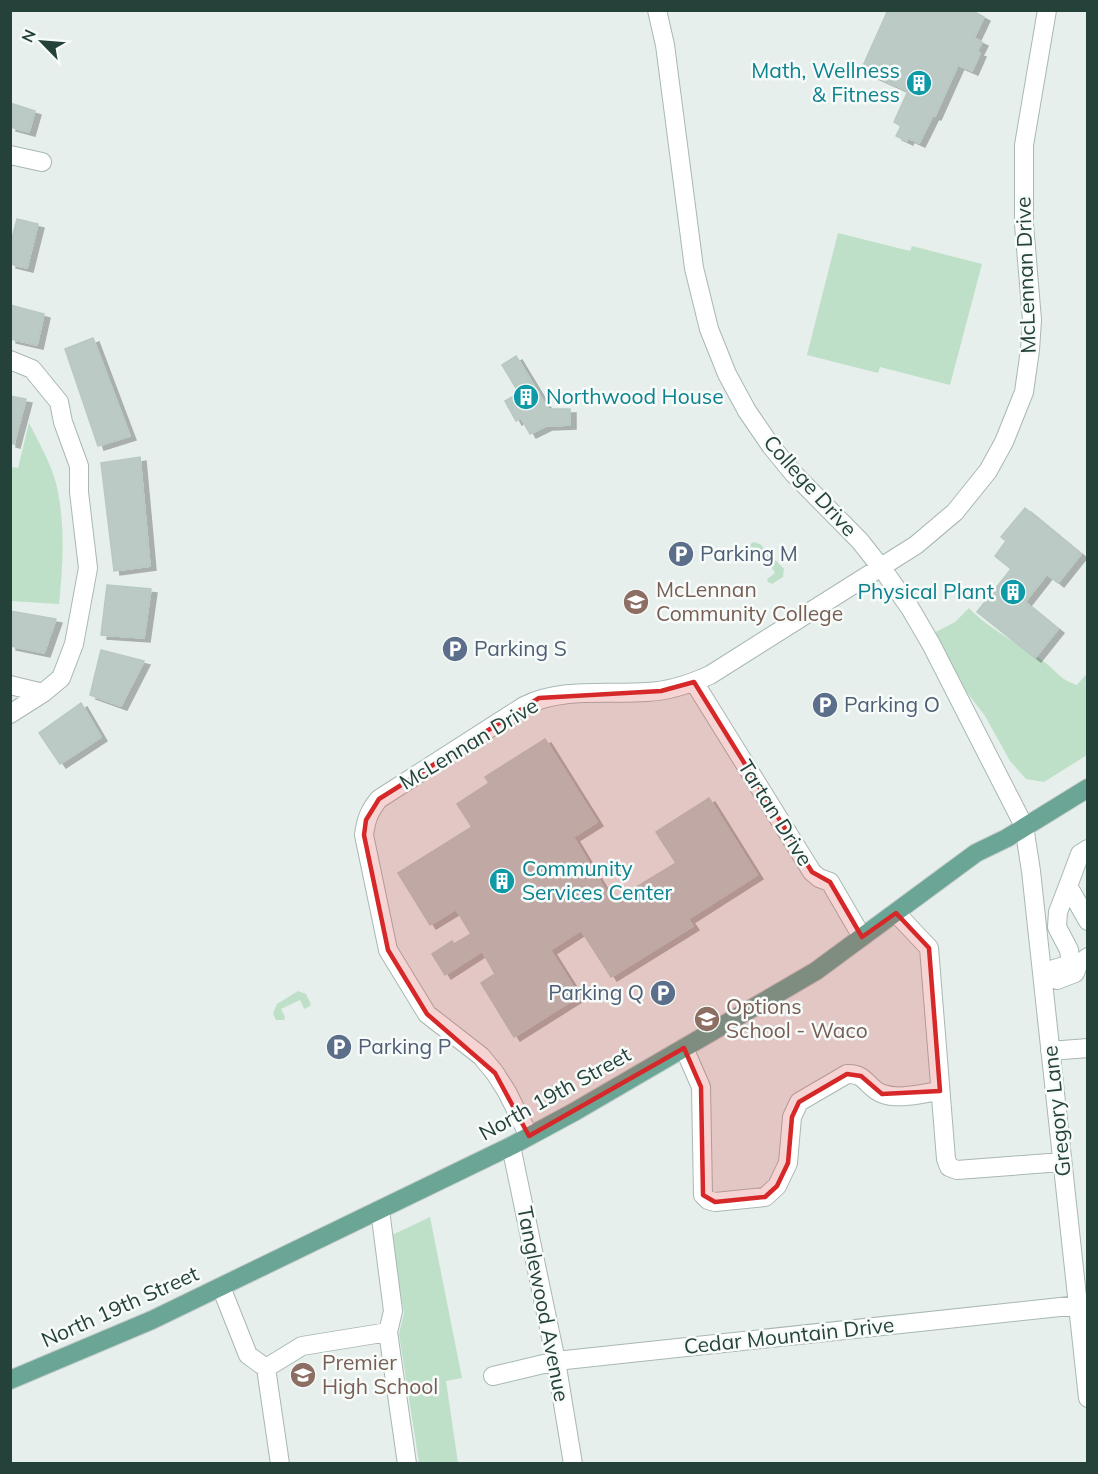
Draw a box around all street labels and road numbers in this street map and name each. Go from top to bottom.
street label: McLennan Drive [1009,196,1041,354]
street label: College Drive [758,429,863,541]
street label: McLennan Drive [395,692,542,795]
street label: Tartan Drive [733,755,819,870]
street label: North 19th Street [474,1041,635,1146]
street label: Gregory Lane [1036,1044,1076,1178]
street label: Tanglewood Avenue [512,1204,576,1404]
street label: North 19th Street [37,1260,202,1352]
street label: Cedar Mountain Drive [682,1311,895,1359]

